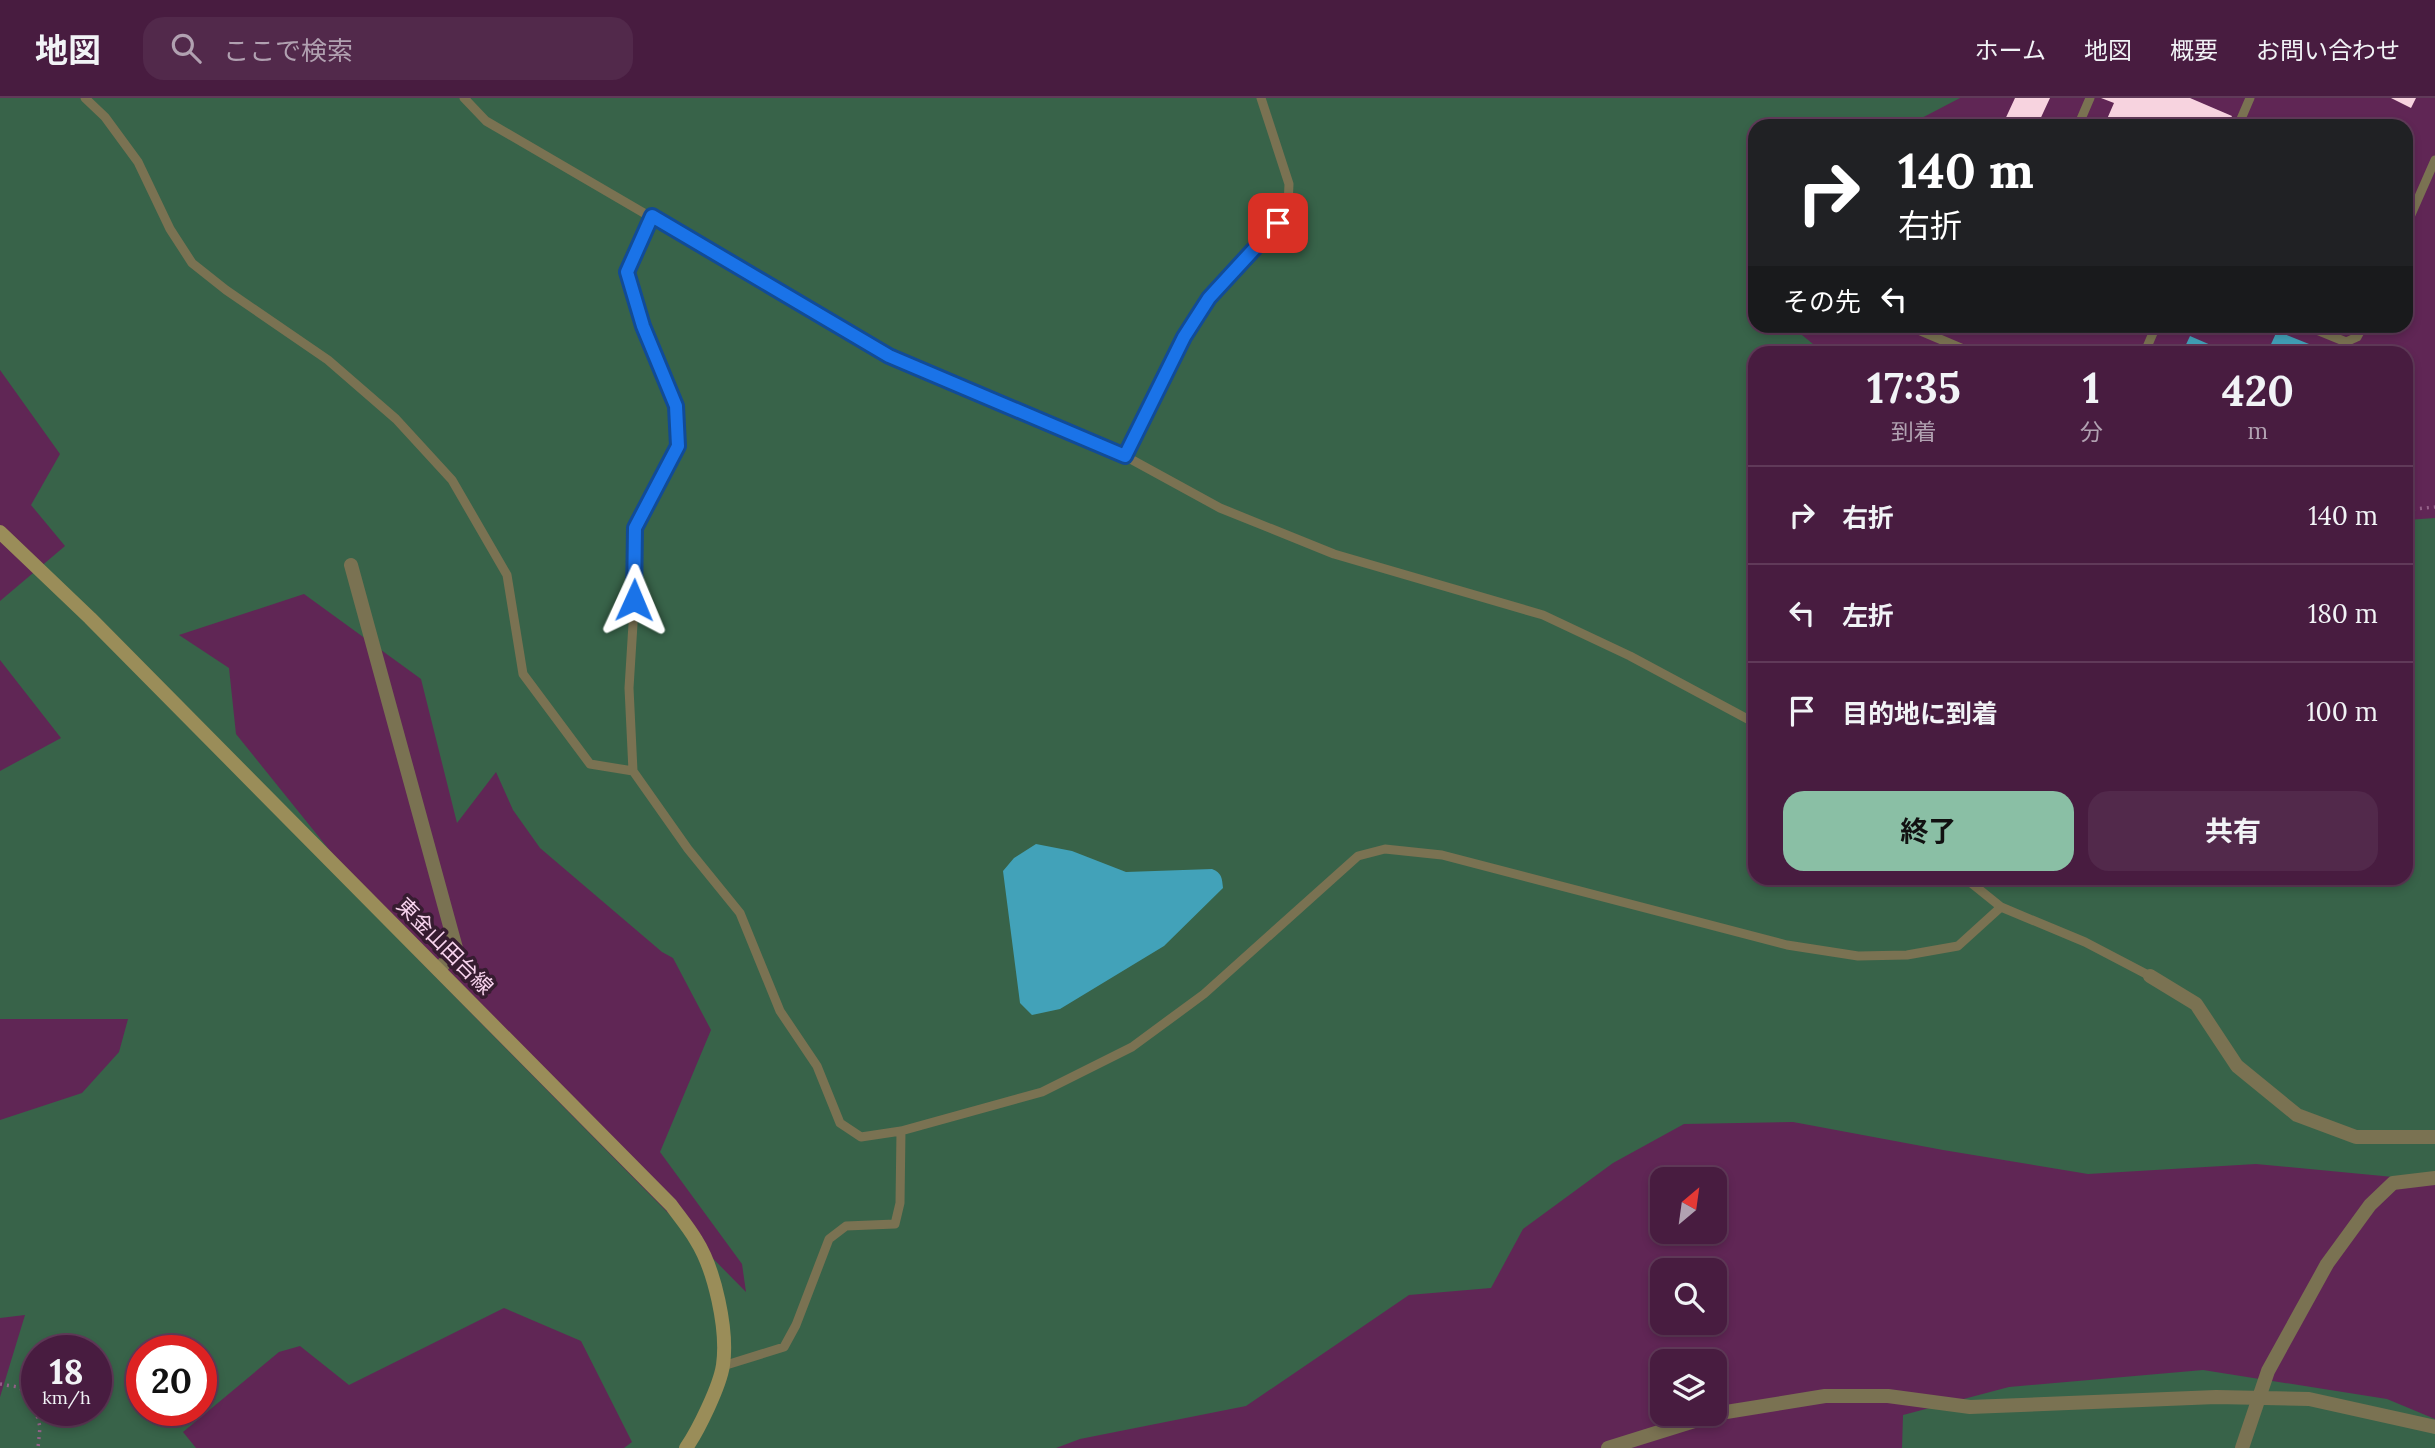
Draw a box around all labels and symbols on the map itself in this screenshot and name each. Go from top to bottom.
pin [1248,193,1308,253]
position arrow [597,563,671,637]
street label: 東金山田台線 [391,892,499,1000]
north arrow [1650,1167,1727,1244]
speed limit sign: 20 [126,1335,217,1426]

